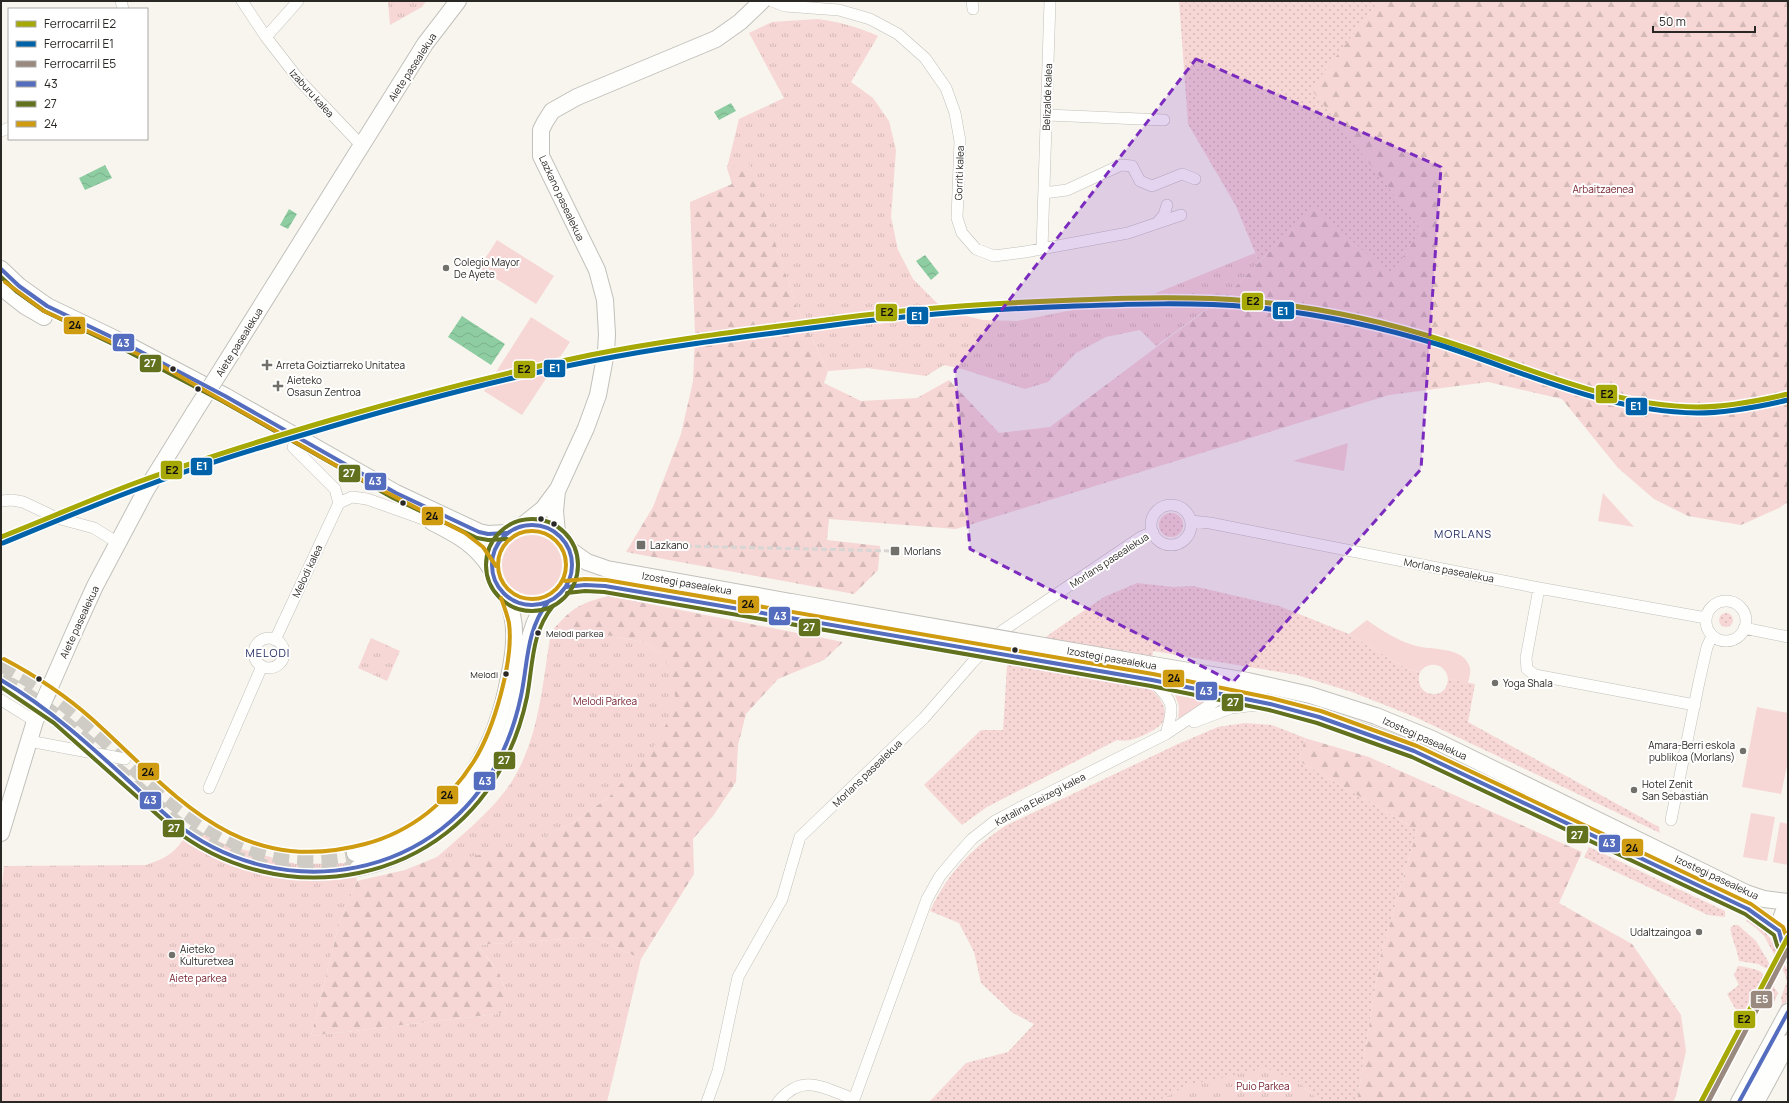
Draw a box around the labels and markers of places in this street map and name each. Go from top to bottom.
place label: Colegio Mayor De Ayete [454,255,520,281]
marker: Colegio Mayor De Ayete [441,263,451,273]
place label: Arreta Goiztiarreko Unitatea [276,358,405,372]
marker: Arreta Goiztiarreko Unitatea [261,359,273,371]
unlabelled marker [168,364,178,374]
place label: Aieteko Osasun Zentroa [287,373,361,399]
marker: Aieteko Osasun Zentroa [272,380,284,392]
unlabelled marker [193,384,203,394]
unlabelled marker [398,498,408,508]
unlabelled marker [536,514,546,524]
unlabelled marker [549,519,559,529]
place label: Lazkano [650,538,688,552]
marker: Lazkano [635,539,647,551]
place label: Morlans [904,544,941,558]
marker: Morlans [889,545,901,557]
place label: Melodi parkea [546,627,604,640]
marker: Melodi parkea [533,628,543,638]
unlabelled marker [1010,645,1020,655]
place label: Melodi [470,668,498,681]
marker: Melodi [501,669,511,679]
unlabelled marker [34,674,44,684]
place label: Yoga Shala [1503,676,1553,690]
marker: Yoga Shala [1490,678,1500,688]
place label: Amara-Berri eskola publikoa (Morlans) [1648,738,1735,764]
marker: Amara-Berri eskola publikoa (Morlans) [1738,746,1748,756]
place label: Hotel Zenit San Sebastián [1642,777,1708,803]
marker: Hotel Zenit San Sebastián [1629,785,1639,795]
place label: Udaltzaingoa [1630,925,1691,939]
marker: Udaltzaingoa [1694,927,1704,937]
place label: Aieteko Kulturetxea [180,942,234,968]
marker: Aieteko Kulturetxea [167,950,177,960]

